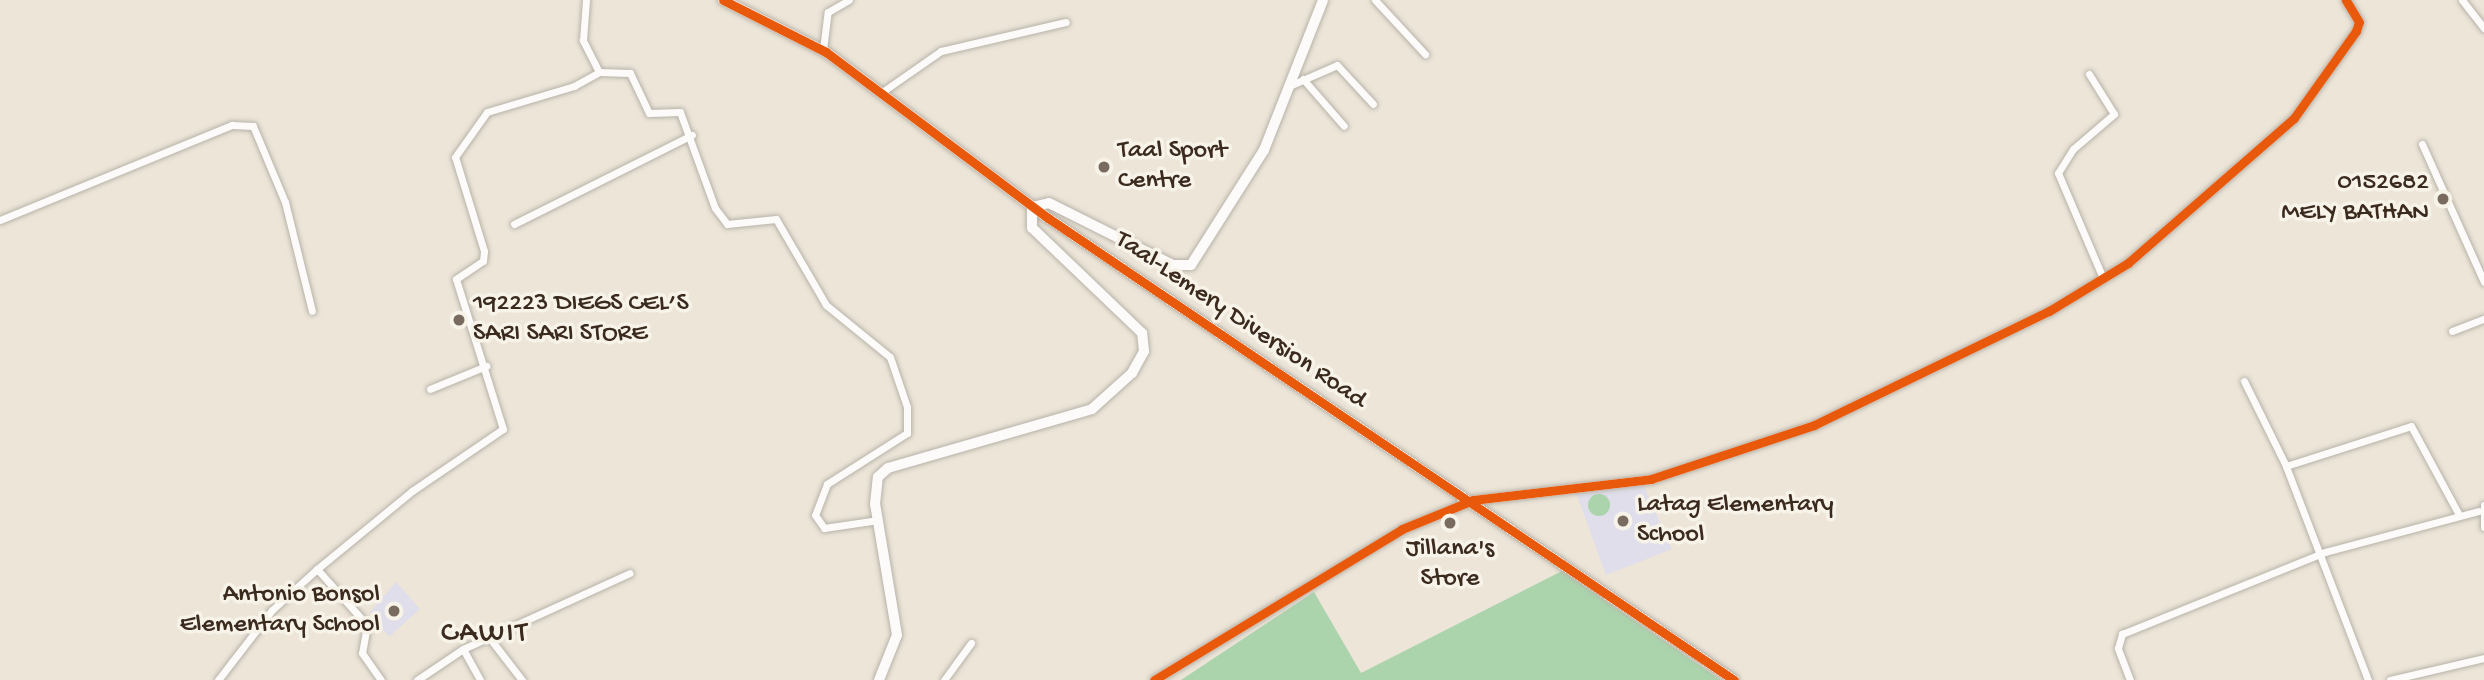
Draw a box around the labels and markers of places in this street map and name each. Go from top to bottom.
place label: Taal Sport Centre [1118,136,1227,198]
marker: Taal Sport Centre [1096,159,1112,175]
place label: 0152682 MELY BATHAN [2281,168,2429,230]
marker: 0152682 MELY BATHAN [2435,191,2451,207]
place label: 192223 DIEGS CEL’S SARI SARI STORE [473,289,688,350]
marker: 192223 DIEGS CEL’S SARI SARI STORE [451,312,467,328]
place label: Latag Elementary School [1637,490,1834,552]
marker: Latag Elementary School [1615,513,1631,529]
marker: Jillana's Store [1442,515,1458,531]
place label: Jillana's Store [1406,534,1494,596]
place label: Antonio Bonsol Elementary School [180,580,380,642]
marker: Antonio Bonsol Elementary School [386,603,402,619]

